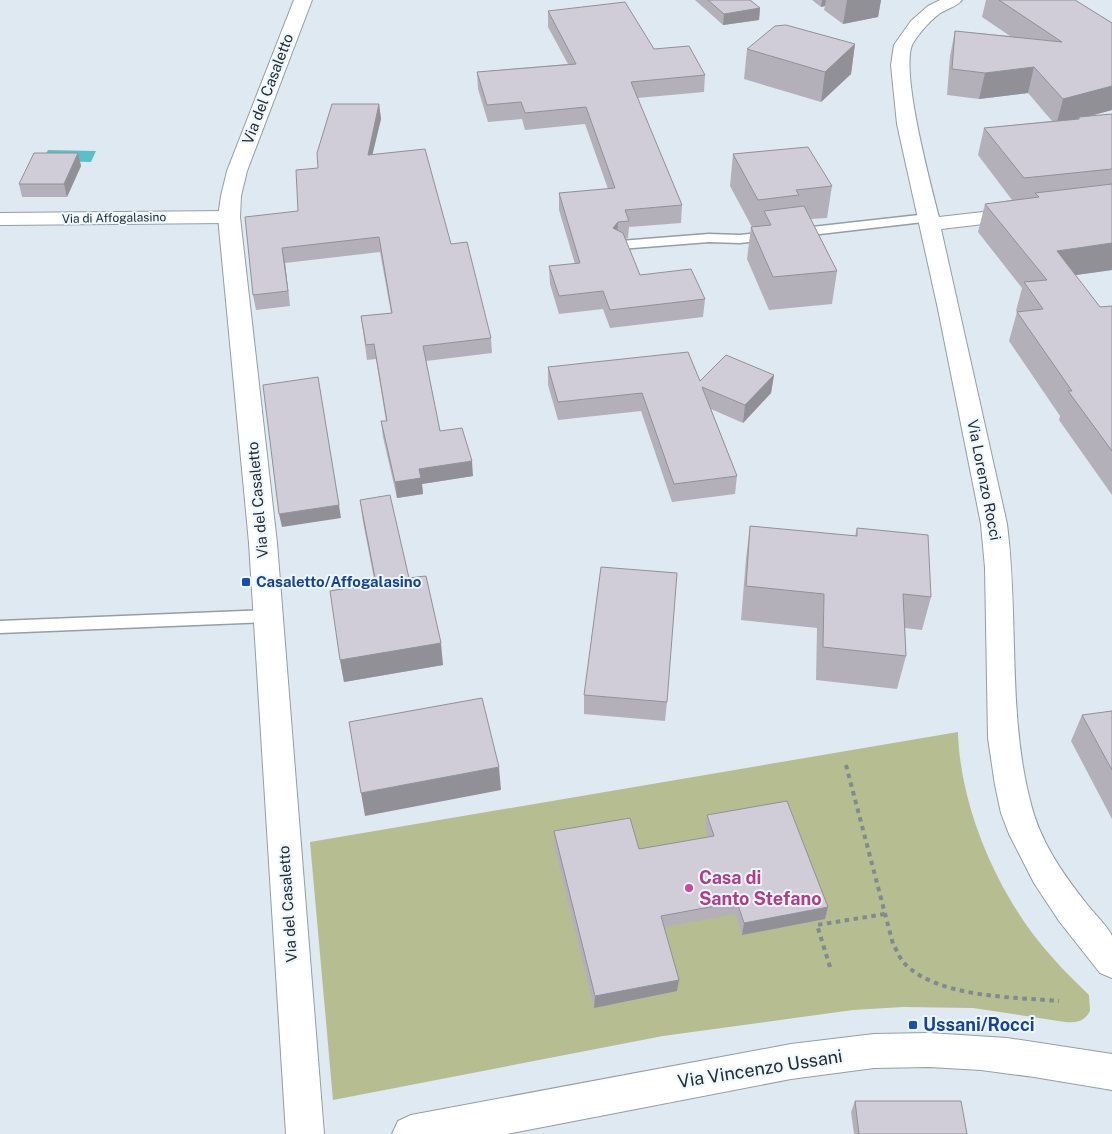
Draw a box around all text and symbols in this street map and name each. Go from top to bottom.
street label: Via del Casaletto [239,31,296,147]
street label: Via di Affogalasino [62,210,166,226]
street label: Via Lorenzo Rocci [964,418,1005,542]
street label: Via del Casaletto [244,441,271,559]
place label: Casaletto/Affogalasino [256,573,422,590]
marker: Casaletto/Affogalasino [240,576,252,588]
street label: Via del Casaletto [275,845,300,963]
place label: Casa di Santo Stefano [699,867,822,909]
marker: Casa di Santo Stefano [683,882,695,894]
place label: Ussani/Rocci [923,1014,1035,1035]
marker: Ussani/Rocci [907,1019,919,1031]
street label: Via Vincenzo Ussani [676,1045,844,1092]

